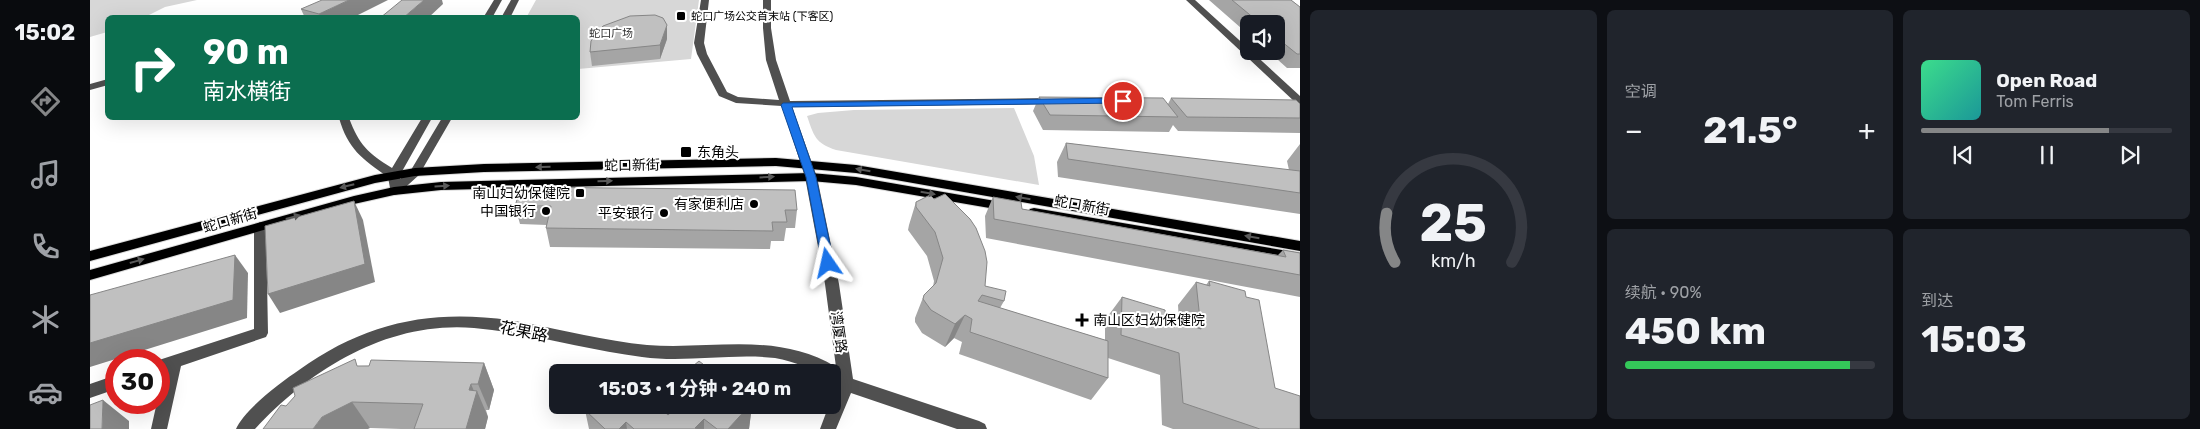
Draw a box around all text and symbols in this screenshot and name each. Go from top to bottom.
marker: 蛇口广场公交首末站 (下客区) [675,10,687,22]
place label: 蛇口广场公交首末站 (下客区) [691,10,833,23]
map controls [1240,15,1285,60]
button: sound [1240,15,1285,60]
text: 15:02 [15,19,75,46]
park label: 蛇口广场 [589,27,633,40]
text: 90 m [203,31,289,73]
icon: right [120,35,185,100]
text: Open Road [1996,69,2097,92]
text: 南水横街 [203,78,291,105]
pin [1102,80,1144,122]
text: 空调 [1625,82,1657,101]
icon: directions [28,84,63,119]
icon: arrive [1109,87,1137,115]
text: Tom Ferris [1996,92,2074,111]
text: 21.5° [1703,107,1798,153]
text: − [1625,114,1643,147]
text: + [1858,114,1875,147]
icon: previous [1949,141,1977,169]
icon: pause [2033,141,2061,169]
icon: next [2116,141,2144,169]
place label: 东角头 [697,144,739,161]
marker: 东角头 [679,145,693,159]
icon: music [28,157,63,192]
street label: 蛇口新街 [604,157,660,174]
one-way arrow [535,163,551,171]
one-way arrow [854,165,870,173]
one-way arrow [760,172,776,180]
one-way arrow [597,177,613,185]
one-way arrow [339,182,354,190]
one-way arrow [435,182,451,190]
place label: 南山妇幼保健院 [472,185,570,202]
marker: 南山妇幼保健院 [574,187,586,199]
one-way arrow [921,190,937,198]
street label: 蛇口新街 [1053,192,1111,219]
text: 25 [1420,192,1487,254]
one-way arrow [1015,193,1031,201]
place label: 有家便利店 [674,196,744,213]
marker: 有家便利店 [748,198,760,210]
place label: 中国银行 [480,203,536,220]
street label: 蛇口新街 [201,205,259,236]
marker: 中国银行 [540,205,552,217]
place label: 平安银行 [598,205,654,222]
marker: 平安银行 [658,207,670,219]
one-way arrow [286,213,301,221]
icon: phone [28,229,63,264]
one-way arrow [1244,233,1260,241]
position arrow [801,236,853,288]
text: km/h [1431,250,1476,271]
one-way arrow [129,257,144,265]
text: 续航 · 90% [1625,283,1702,302]
text: 到达 [1921,291,1953,310]
icon: climate [28,302,63,337]
text: 450 km [1625,308,1766,354]
street label: 湾厦路 [827,310,850,354]
place label: 南山区妇幼保健院 [1093,312,1205,329]
marker: 南山区妇幼保健院 [1075,313,1089,327]
text: 15:03 [1921,316,2027,362]
street label: 花果路 [499,318,549,345]
speed limit sign: 30 [105,349,170,414]
icon: car [28,375,63,410]
text: 15:03 · 1 分钟 · 240 m [599,377,791,400]

